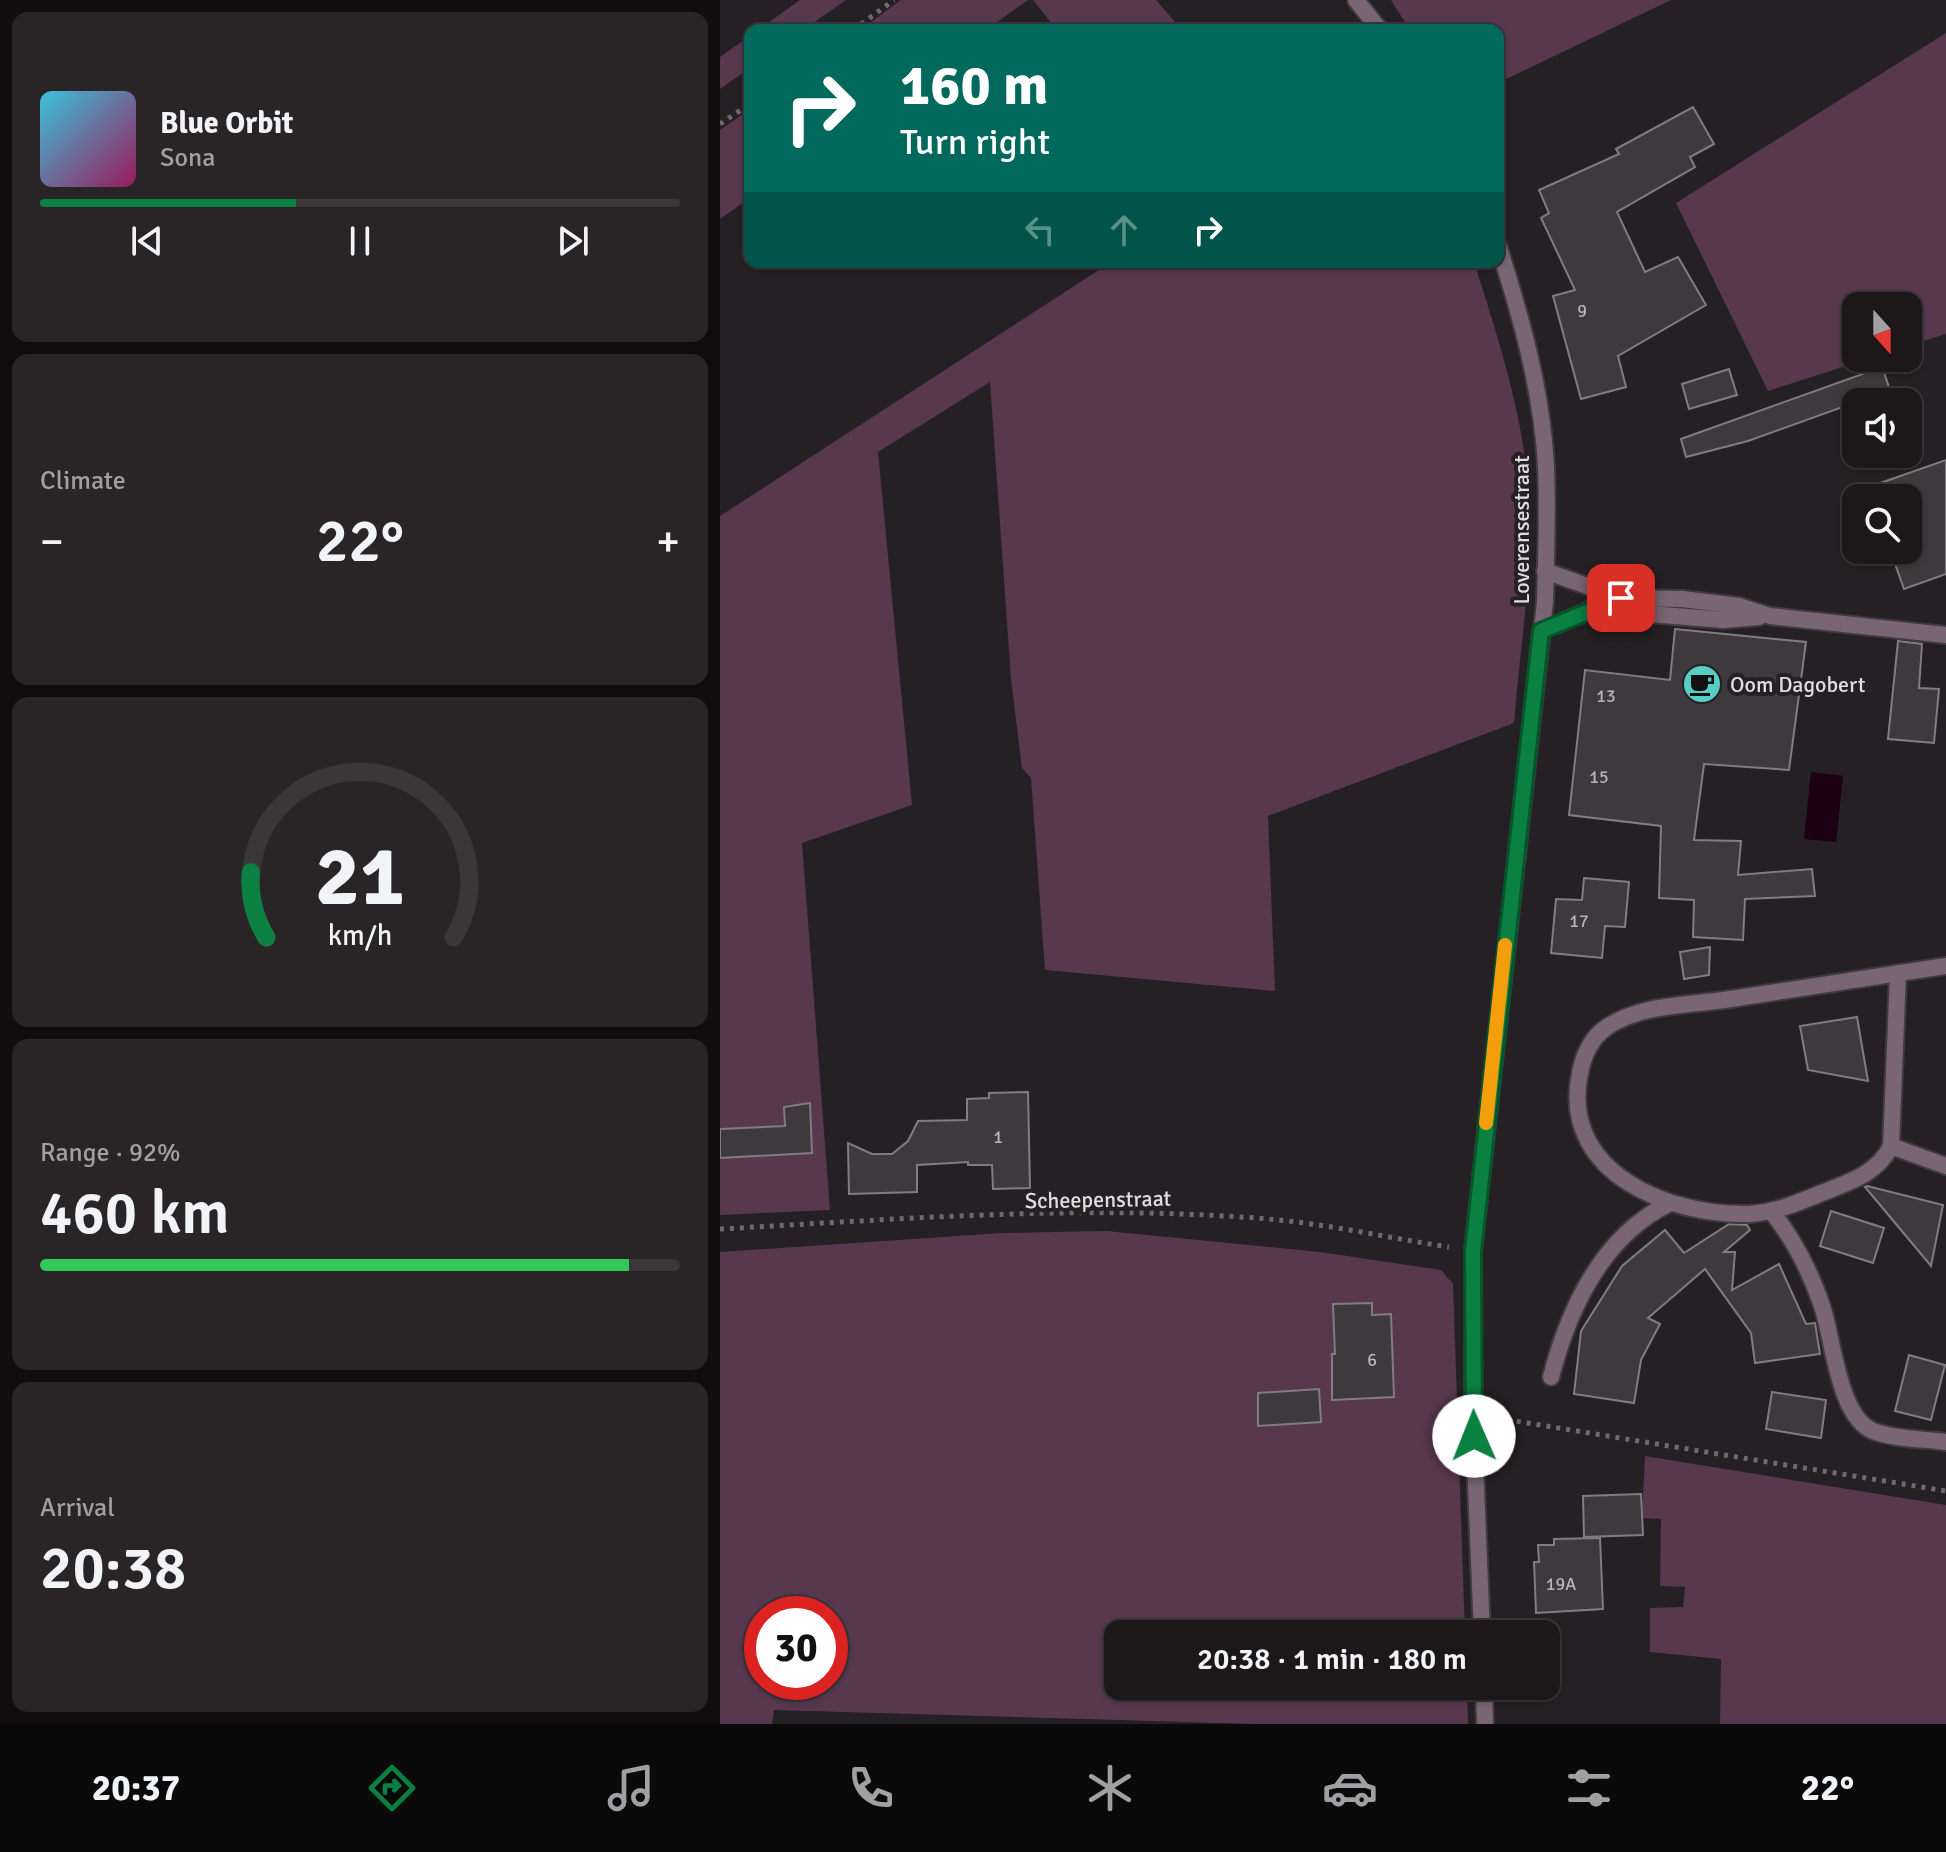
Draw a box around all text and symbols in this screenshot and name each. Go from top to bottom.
text: 160 m [900,51,1048,120]
icon: right [768,56,872,160]
text: Blue Orbit [160,105,293,142]
text: Turn right [900,120,1050,165]
text: Sona [160,142,215,174]
icon: left [1018,208,1062,252]
icon: ahead [1102,208,1146,252]
icon: right [1186,208,1230,252]
icon: previous [125,219,169,263]
icon: pause [338,219,382,263]
icon: next [551,219,595,263]
north arrow [1842,292,1922,372]
map controls [1842,292,1922,564]
house number: 9 [1577,300,1587,322]
button: sound [1842,388,1922,468]
street label: Loverensestraat [1508,455,1535,605]
text: Climate [40,465,126,497]
button: search [1842,484,1922,564]
text: 22° [316,505,404,579]
text: − [40,515,64,569]
text: + [656,515,680,569]
pin [1587,564,1655,632]
icon: arrive [1599,576,1643,620]
cafe icon: Oom Dagobert [1681,663,1723,705]
place label: Oom Dagobert [1730,671,1866,698]
house number: 13 [1596,685,1616,707]
house number: 15 [1589,766,1609,788]
text: 21 [315,826,405,928]
house number: 17 [1569,910,1589,932]
text: km/h [328,918,392,953]
house number: 1 [993,1126,1003,1148]
text: Range · 92% [40,1137,181,1169]
text: 460 km [40,1177,229,1251]
street label: Scheepenstraat [1025,1185,1172,1214]
house number: 6 [1367,1349,1377,1371]
position arrow [1432,1394,1516,1478]
text: Arrival [40,1492,115,1524]
text: 20:38 [40,1532,187,1606]
house number: 19A [1546,1573,1576,1595]
speed limit sign: 30 [744,1596,848,1700]
text: 20:38 · 1 min · 180 m [1197,1641,1467,1678]
icon: directions [364,1760,420,1816]
icon: music [603,1760,659,1816]
icon: phone [843,1760,899,1816]
icon: climate [1082,1760,1138,1816]
icon: car [1322,1760,1378,1816]
icon: filters [1561,1760,1617,1816]
text: 20:37 [92,1766,180,1811]
text: 22° [1801,1766,1854,1811]

